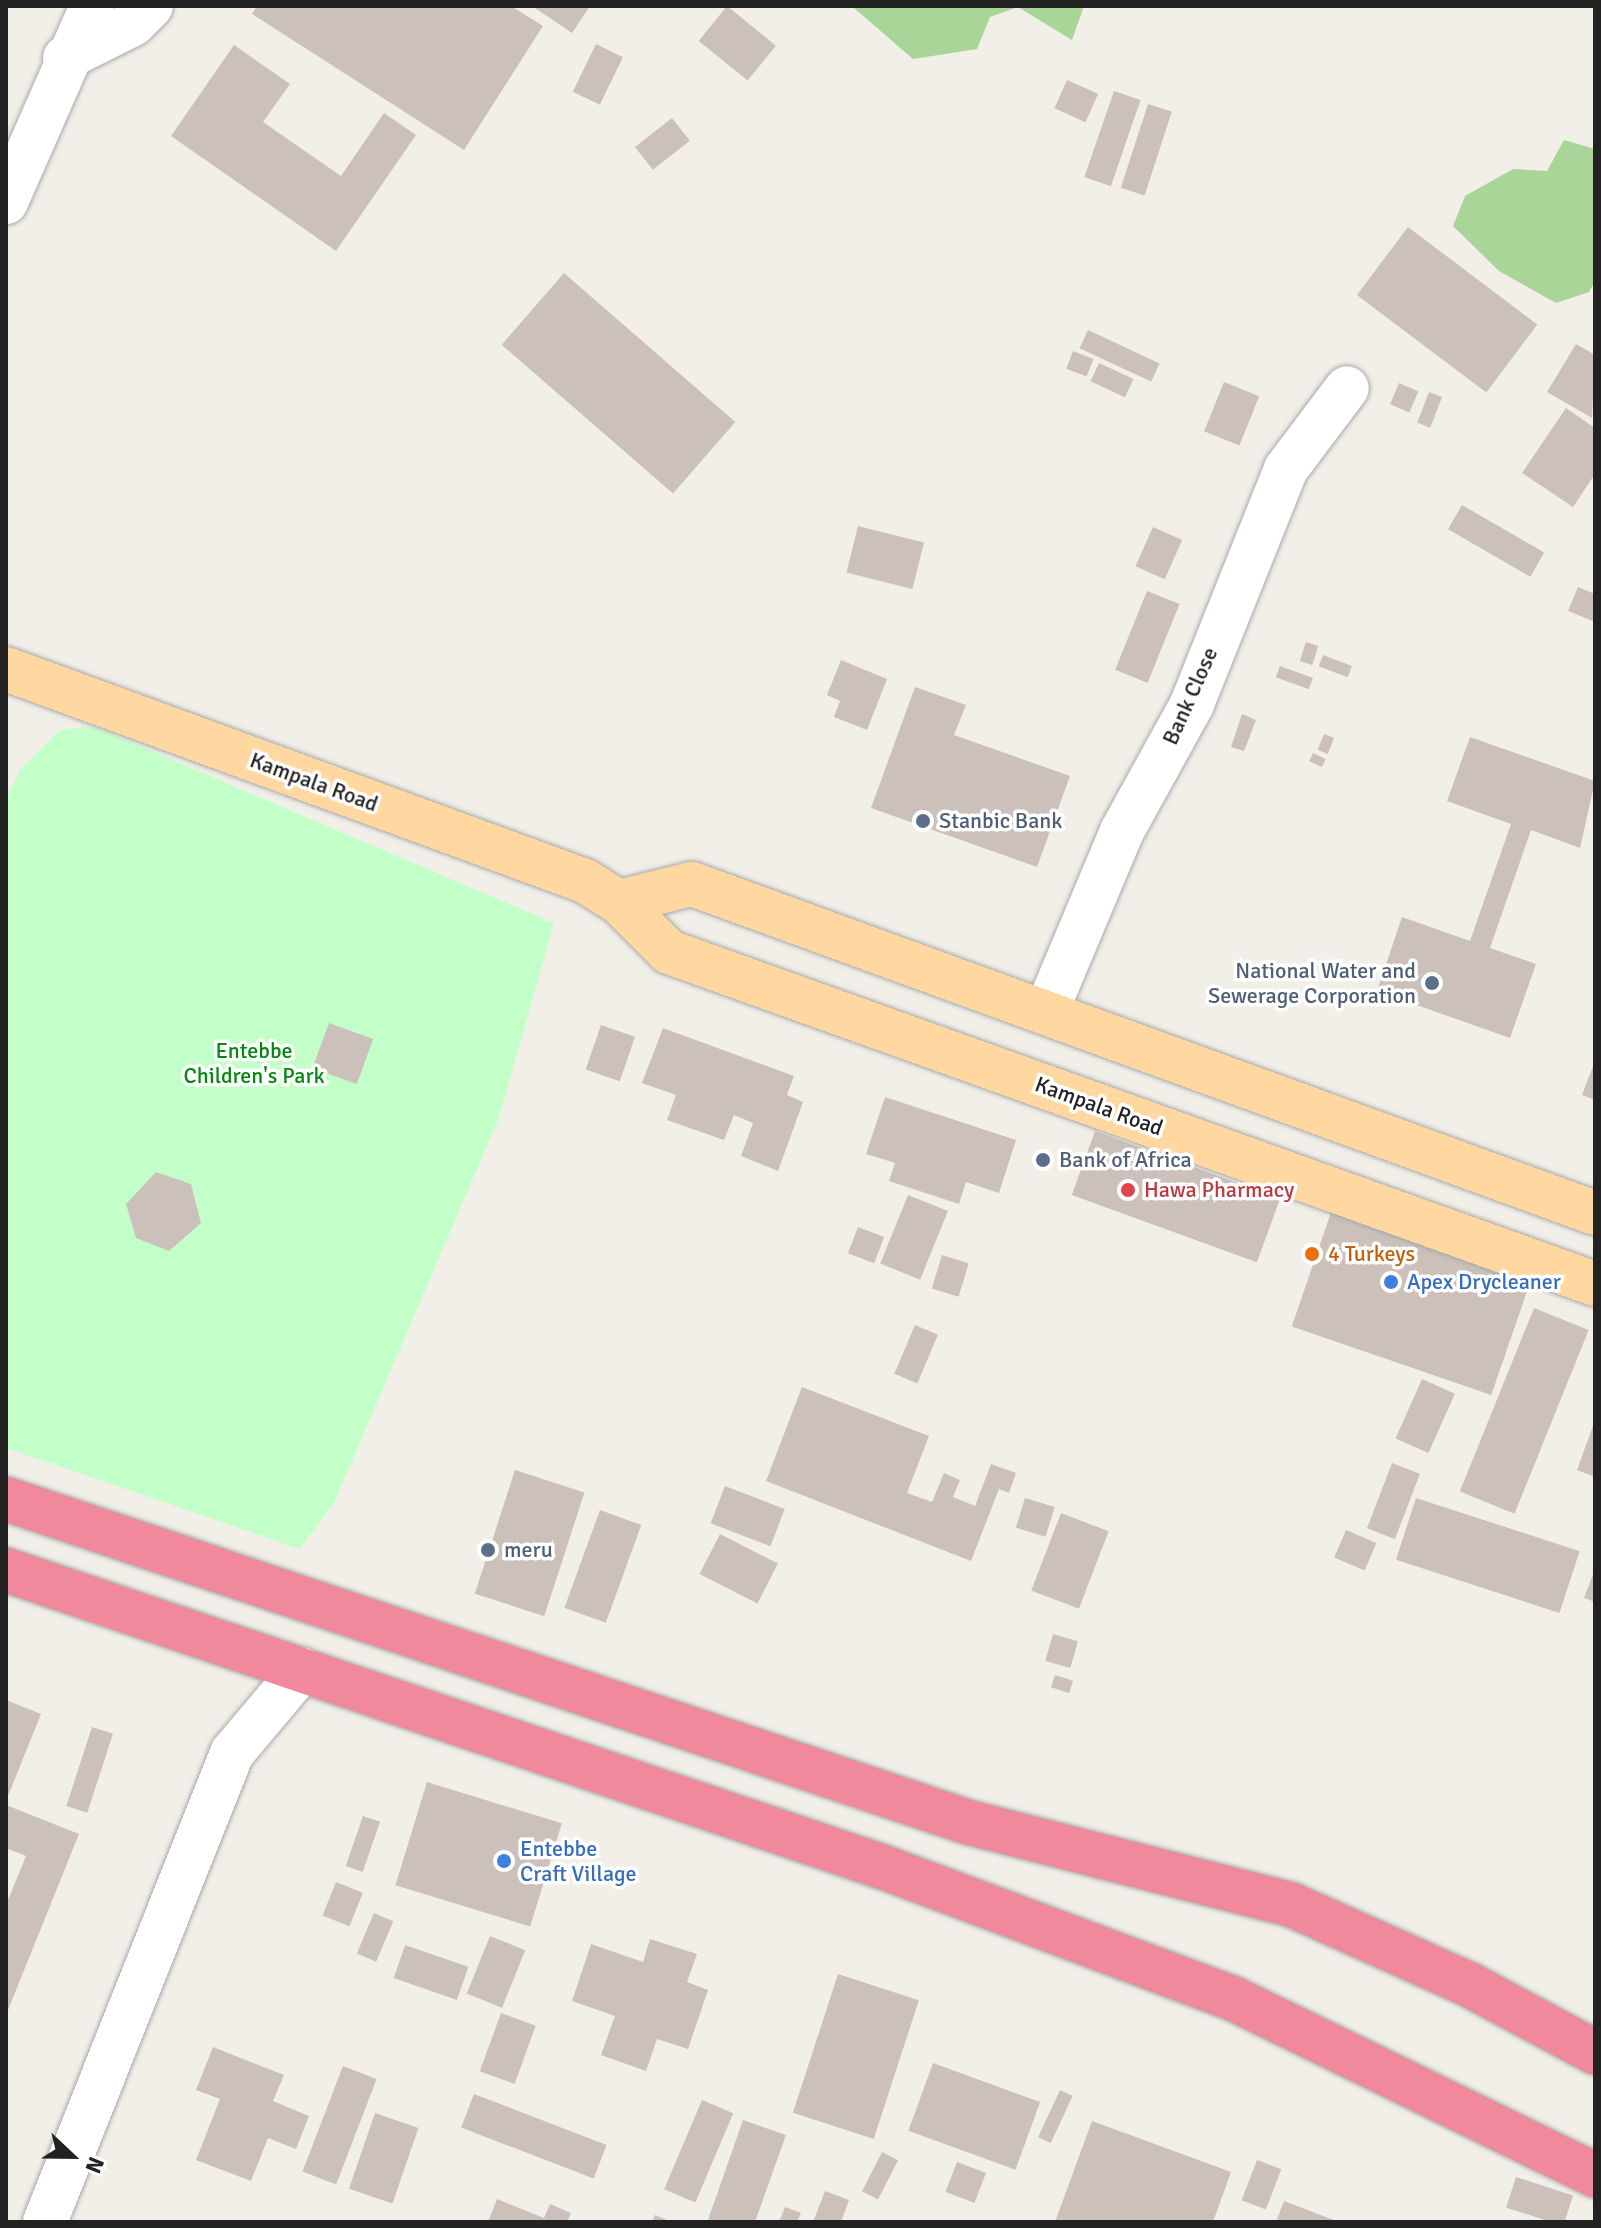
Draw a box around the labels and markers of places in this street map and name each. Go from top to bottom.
place label: Stanbic Bank [939,808,1062,834]
marker: Stanbic Bank [914,812,932,830]
place label: National Water and Sewerage Corporation [1208,957,1416,1008]
marker: National Water and Sewerage Corporation [1423,974,1441,992]
place label: Bank of Africa [1059,1147,1192,1173]
marker: Bank of Africa [1034,1151,1052,1169]
place label: Hawa Pharmacy [1144,1177,1294,1203]
marker: Hawa Pharmacy [1119,1181,1137,1199]
place label: 4 Turkeys [1328,1241,1415,1267]
marker: 4 Turkeys [1303,1245,1321,1263]
place label: Apex Drycleaner [1407,1269,1561,1295]
marker: Apex Drycleaner [1382,1273,1400,1291]
place label: meru [504,1537,553,1563]
marker: meru [479,1541,497,1559]
place label: Entebbe Craft Village [520,1835,637,1886]
marker: Entebbe Craft Village [495,1852,513,1870]

